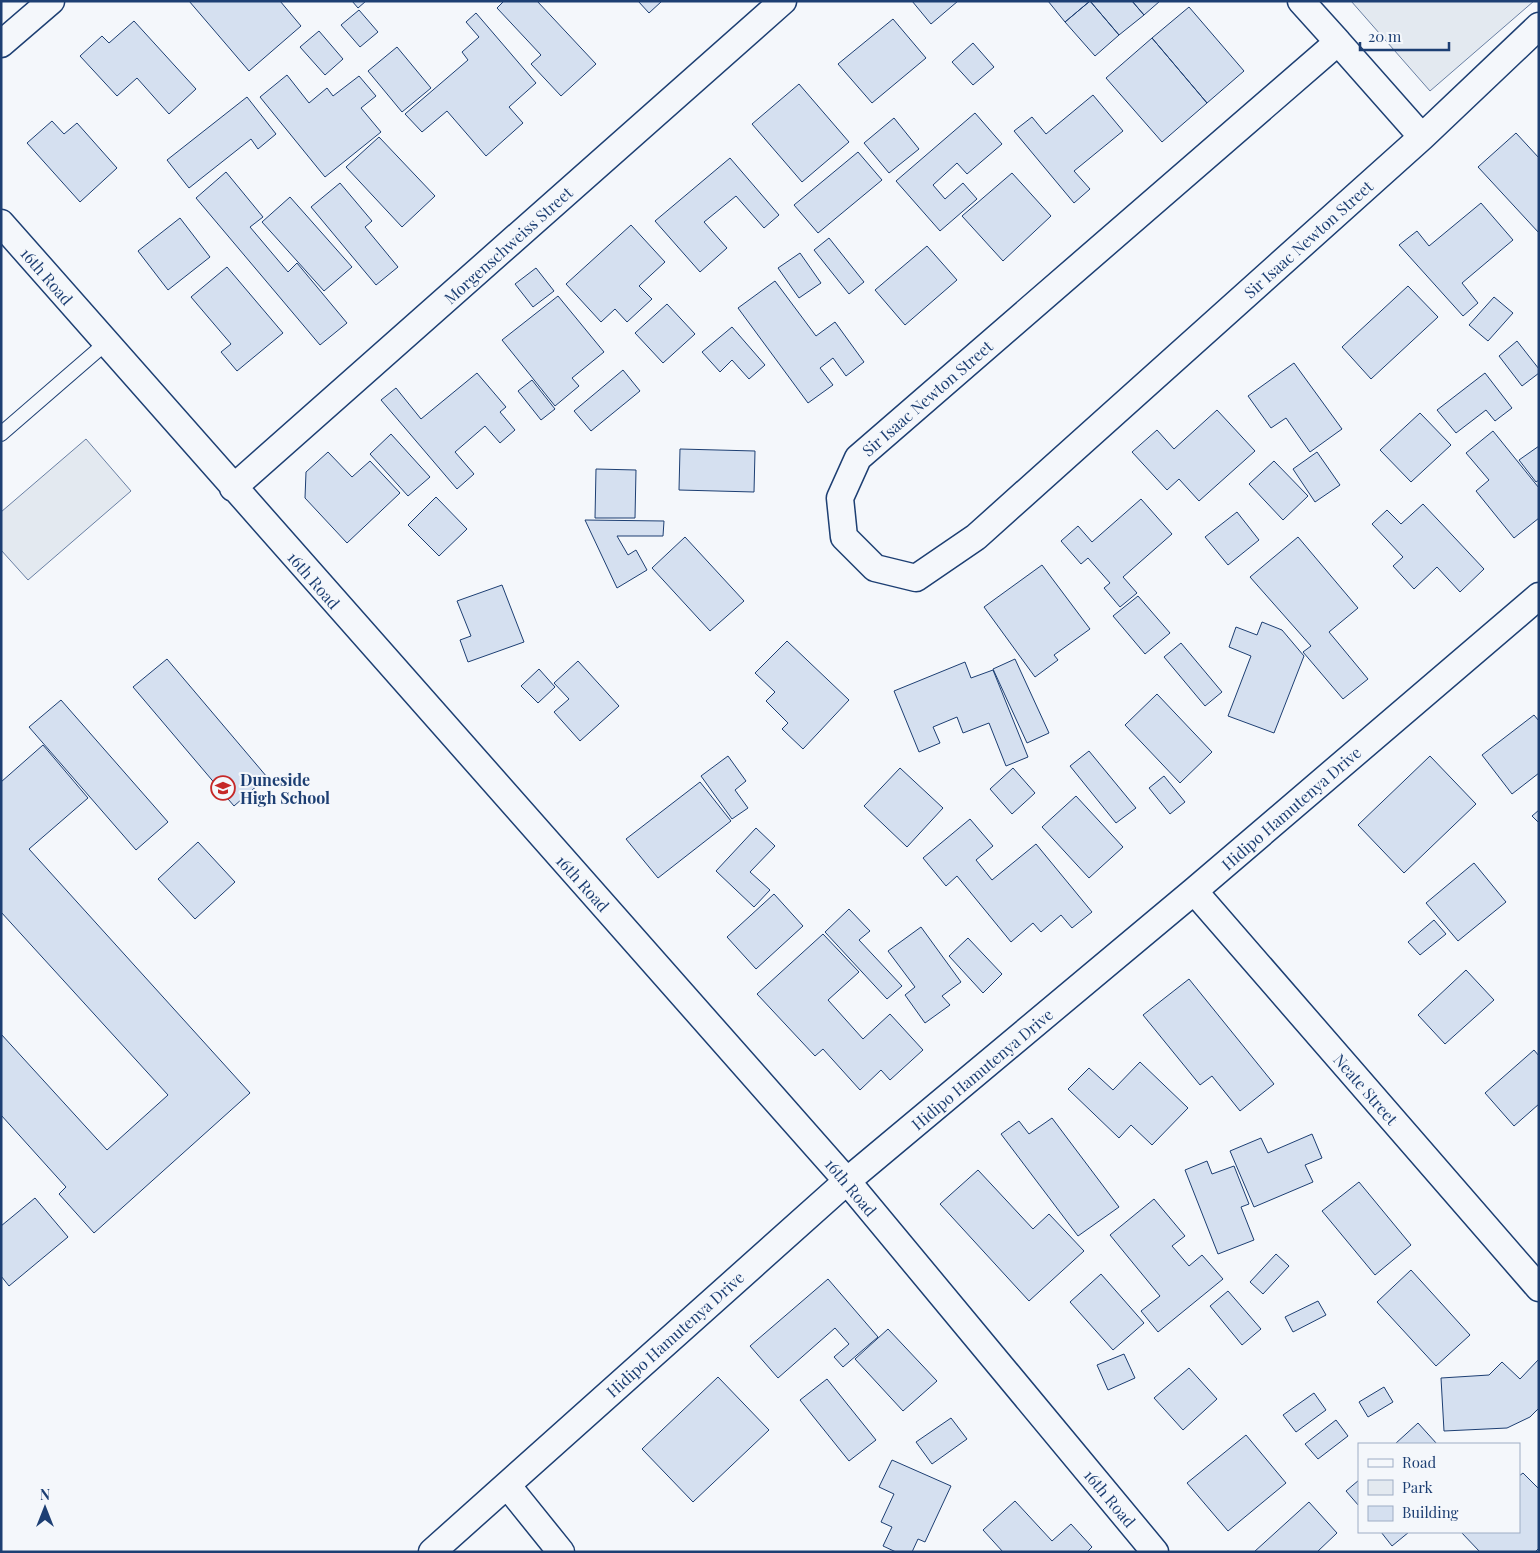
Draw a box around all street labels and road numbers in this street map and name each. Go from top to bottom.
street label: Sir Isaac Newton Street [1239,175,1377,303]
street label: Morgenschweiss Street [439,181,577,308]
street label: 16th Road [16,243,78,309]
street label: Sir Isaac Newton Street [857,335,997,461]
street label: 16th Road [283,547,345,613]
street label: Hidipo Hamutenya Drive [1217,742,1365,874]
street label: 16th Road [552,850,614,916]
street label: Hidipo Hamutenya Drive [907,1004,1057,1134]
street label: Neate Street [1329,1049,1403,1129]
street label: 16th Road [821,1154,881,1220]
street label: Hidipo Hamutenya Drive [602,1267,748,1401]
street label: 16th Road [1080,1465,1140,1531]

